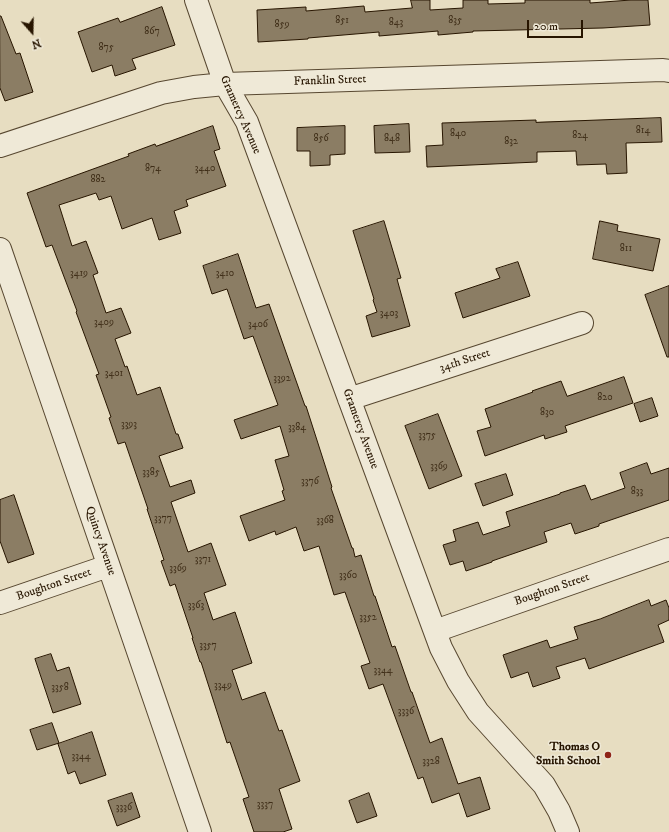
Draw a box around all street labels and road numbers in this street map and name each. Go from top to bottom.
street label: Franklin Street [294,73,366,89]
street label: Gramercy Avenue [216,74,264,156]
street label: 34th Street [438,346,492,376]
street label: Gramercy Avenue [339,387,381,471]
street label: Quincy Avenue [81,505,119,577]
street label: Boughton Street [15,565,93,605]
street label: Boughton Street [513,570,591,610]

